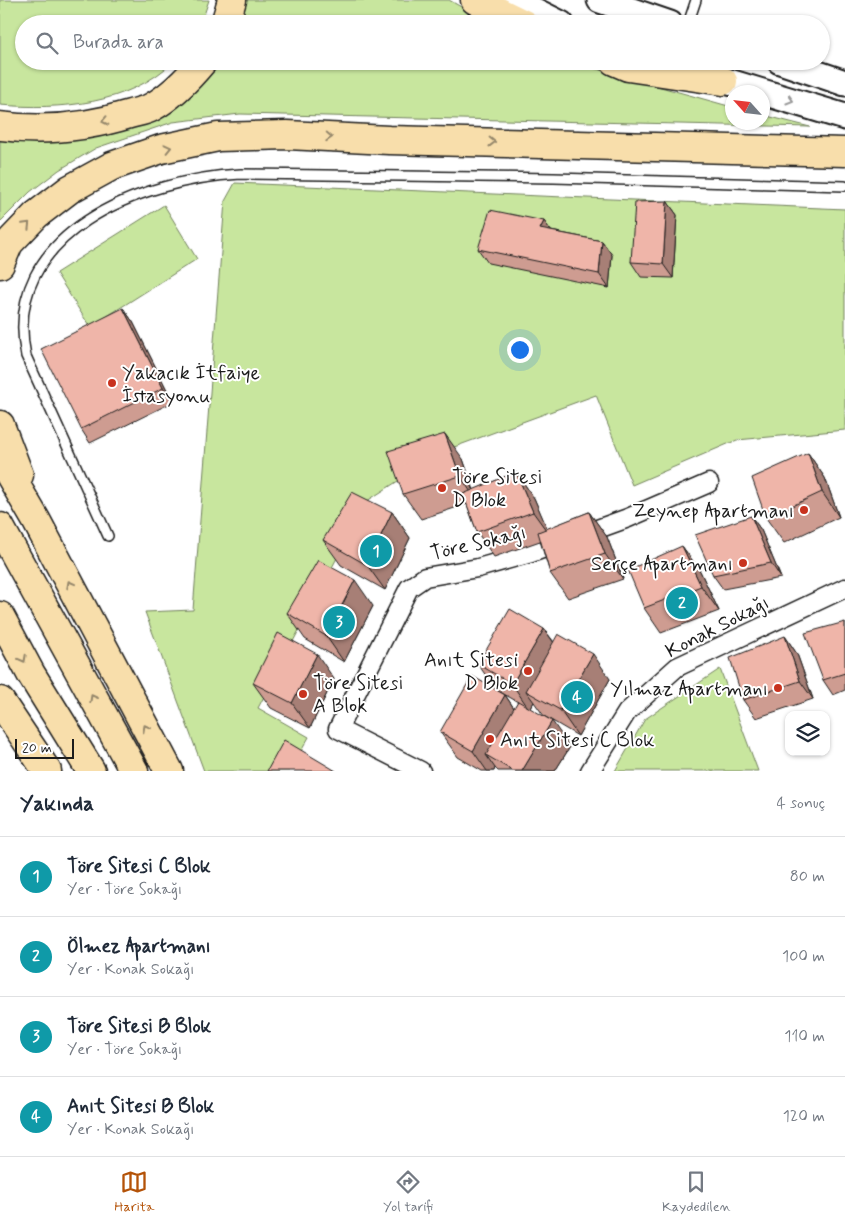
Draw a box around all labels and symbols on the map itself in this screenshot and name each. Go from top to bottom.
north arrow [725,85,770,130]
one-way arrow [785,95,794,105]
one-way arrow [100,115,109,126]
one-way arrow [325,131,333,142]
one-way arrow [488,137,496,147]
one-way arrow [163,143,172,154]
one-way arrow [21,221,30,230]
your location [507,337,533,363]
place label: Yakacık İtfaiye İstasyonu [122,360,260,410]
marker: Yakacık İtfaiye İstasyonu [106,377,118,389]
place label: Töre Sitesi D Blok [452,464,543,514]
marker: Töre Sitesi D Blok [436,482,448,494]
place label: Zeynep Apartmanı [632,498,794,526]
marker: Zeynep Apartmanı [798,504,810,516]
street label: Töre Sokağı [428,519,529,568]
pin: 1 [360,532,392,570]
place label: Serçe Apartmanı [591,551,733,579]
marker: Serçe Apartmanı [737,557,749,569]
one-way arrow [66,581,76,590]
pin: 2 [666,584,698,622]
street label: Konak Sokağı [661,590,774,665]
pin: 3 [323,603,355,641]
place label: Anıt Sitesi D Blok [424,647,518,697]
one-way arrow [17,654,27,663]
marker: Anıt Sitesi D Blok [522,665,534,677]
place label: Töre Sitesi A Blok [313,670,404,720]
place label: Yılmaz Apartmanı [610,676,768,704]
pin: 4 [561,678,593,716]
marker: Yılmaz Apartmanı [772,682,784,694]
marker: Töre Sitesi A Blok [297,688,309,700]
one-way arrow [89,694,99,703]
one-way arrow [142,724,152,733]
place label: Anıt Sitesi C Blok [500,727,654,754]
marker: Anıt Sitesi C Blok [484,733,496,745]
scale bar [15,736,74,759]

